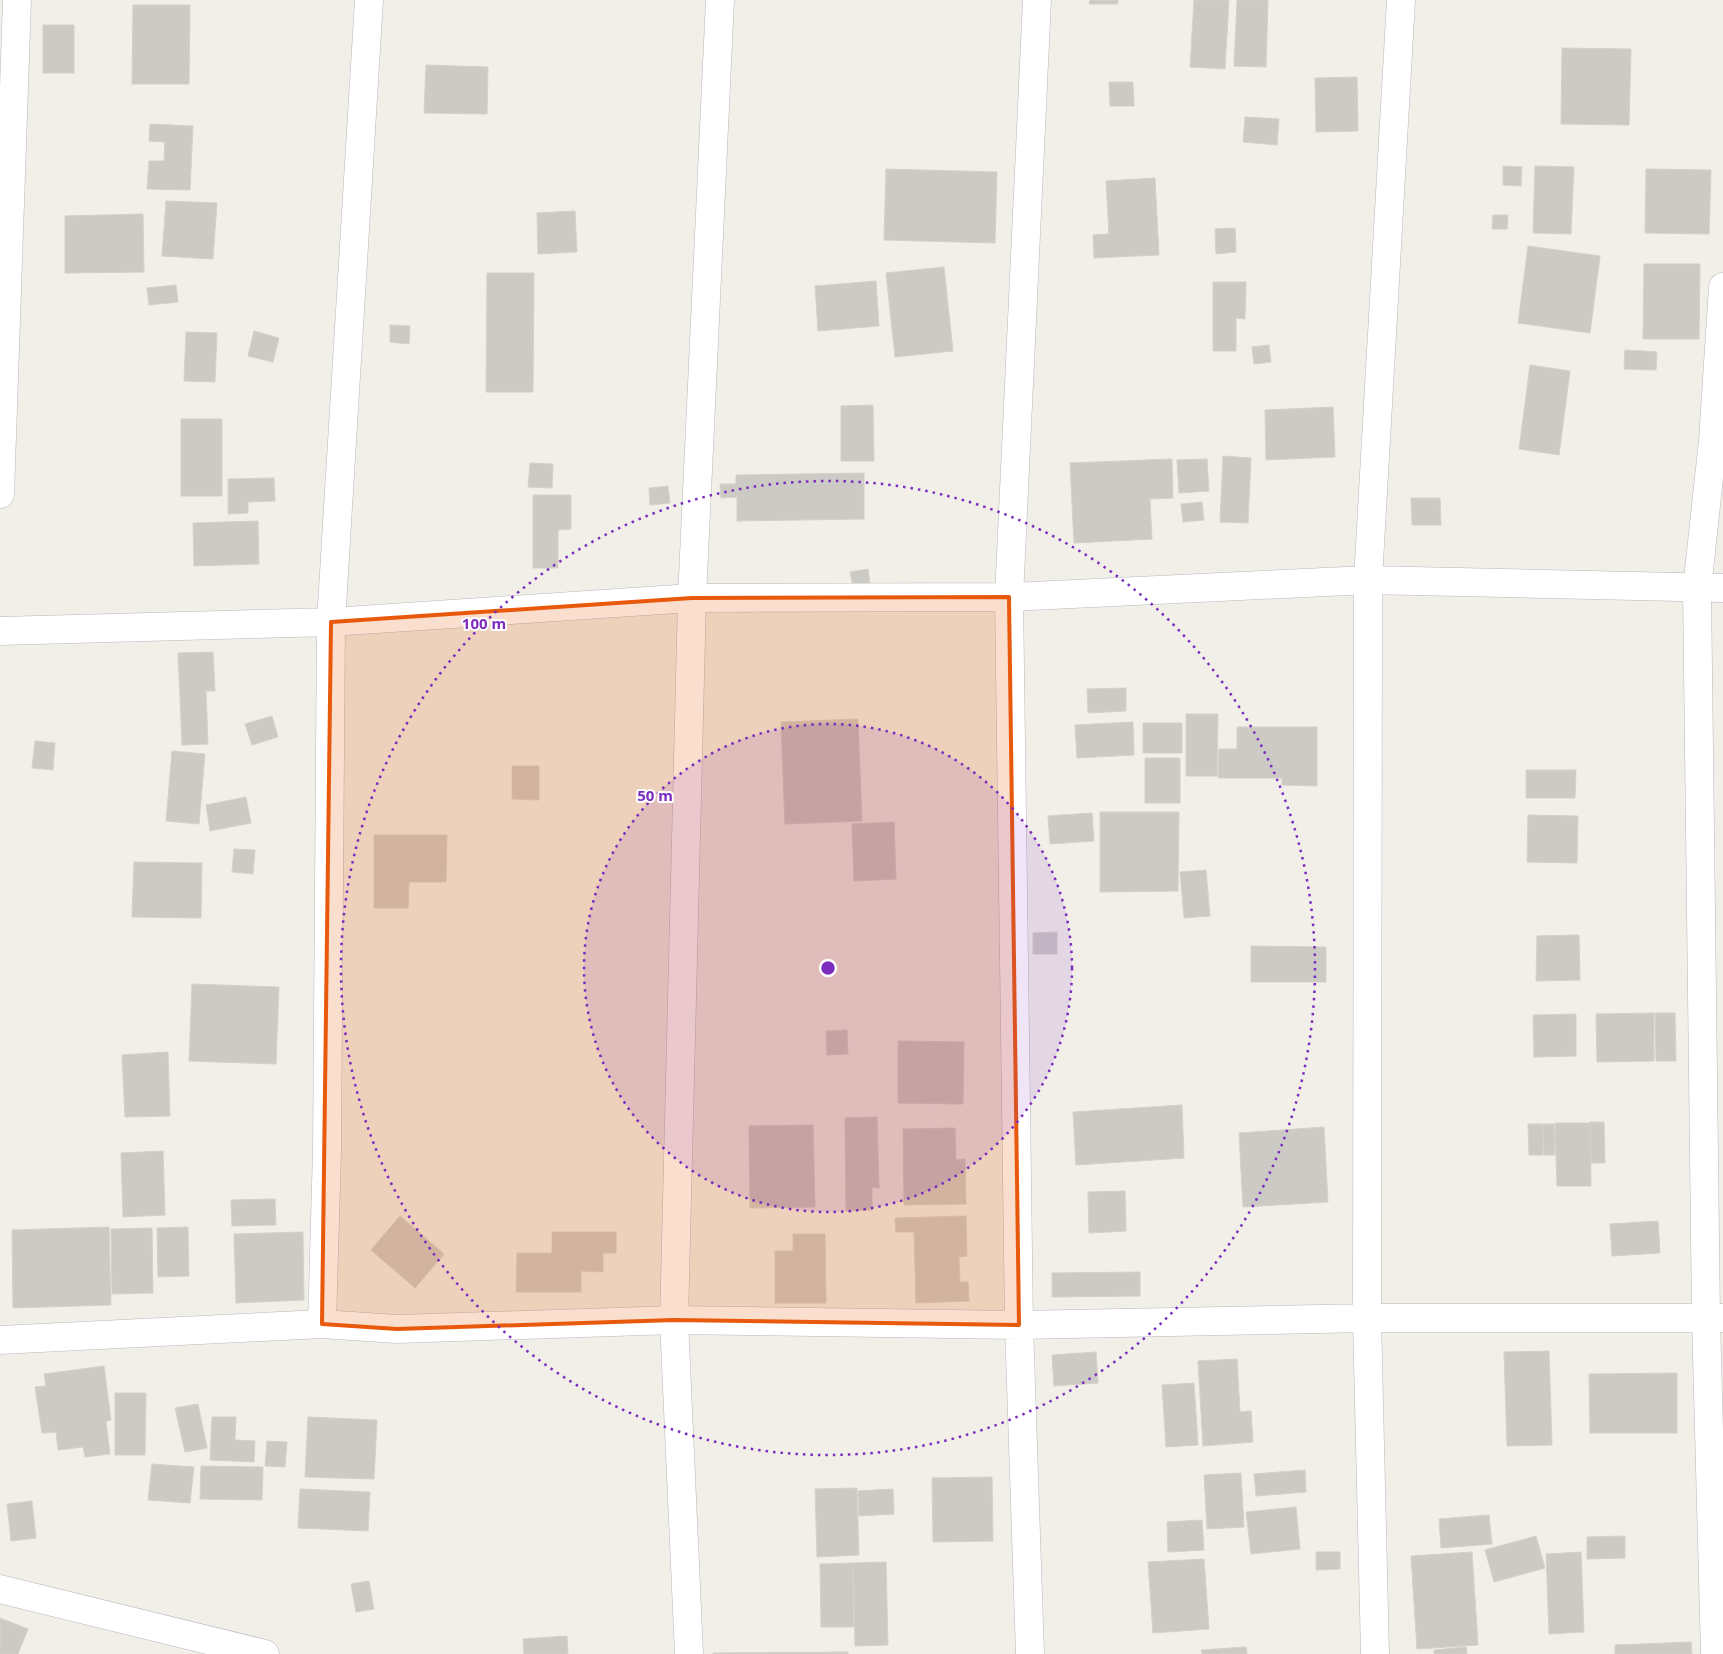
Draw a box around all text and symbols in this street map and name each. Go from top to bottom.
text: 100 m [462,613,506,633]
text: 50 m [637,785,673,805]
centre of rings [819,959,837,977]

